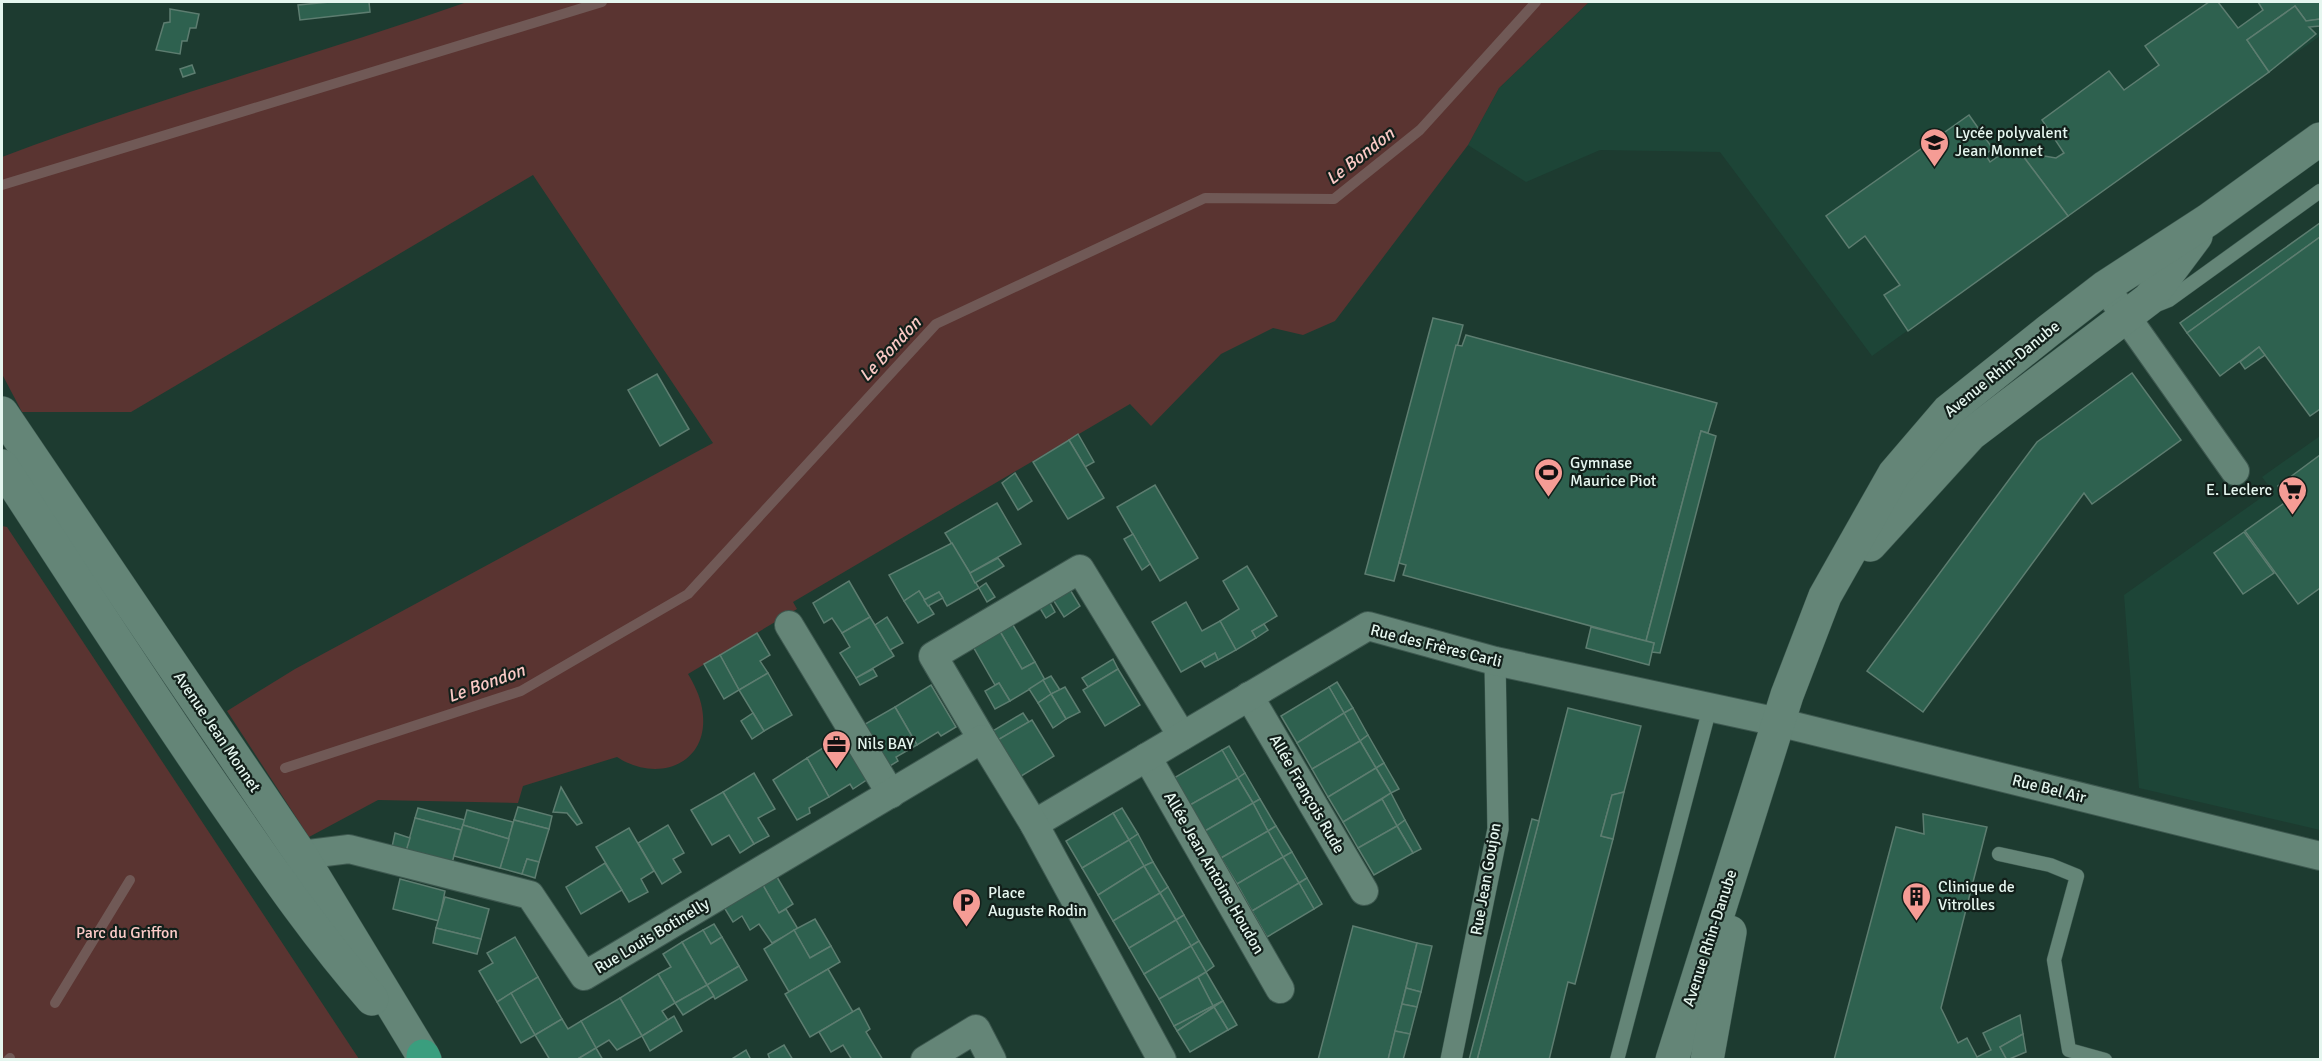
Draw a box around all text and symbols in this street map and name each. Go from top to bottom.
water label: Le Bondon [1321,122,1399,190]
place label: Lycée polyvalent Jean Monnet [1955,123,2068,161]
school or university icon: Lycée polyvalent Jean Monnet [1918,126,1950,168]
water label: Le Bondon [854,311,926,386]
street label: Avenue Rhin-Danube [1940,316,2064,422]
place label: Gymnase Maurice Piot [1570,453,1657,491]
sports icon: Gymnase Maurice Piot [1533,456,1565,498]
supermarket icon: E. Leclerc [2277,474,2309,516]
place label: E. Leclerc [2206,480,2272,500]
street label: Rue des Frères Carli [1368,620,1504,672]
water label: Le Bondon [444,658,529,707]
street label: Avenue Jean Monnet [169,668,265,797]
office icon: Nils BAY [820,728,852,770]
street label: Allée François Rude [1265,731,1349,857]
place label: Nils BAY [857,734,914,754]
street label: Rue Bel Air [2010,770,2088,808]
street label: Allée Jean Antoine Houdon [1159,788,1269,958]
street label: Rue Jean Goujon [1466,821,1506,937]
street label: Avenue Rhin-Danube [1678,867,1742,1009]
place label: Clinique de Vitrolles [1938,877,2015,915]
building icon: Clinique de Vitrolles [1901,880,1933,922]
place label: Place Auguste Rodin [988,883,1087,921]
parking icon: Place Auguste Rodin [951,886,983,928]
street label: Rue Louis Botinelly [591,894,714,978]
park label: Parc du Griffon [76,923,178,943]

